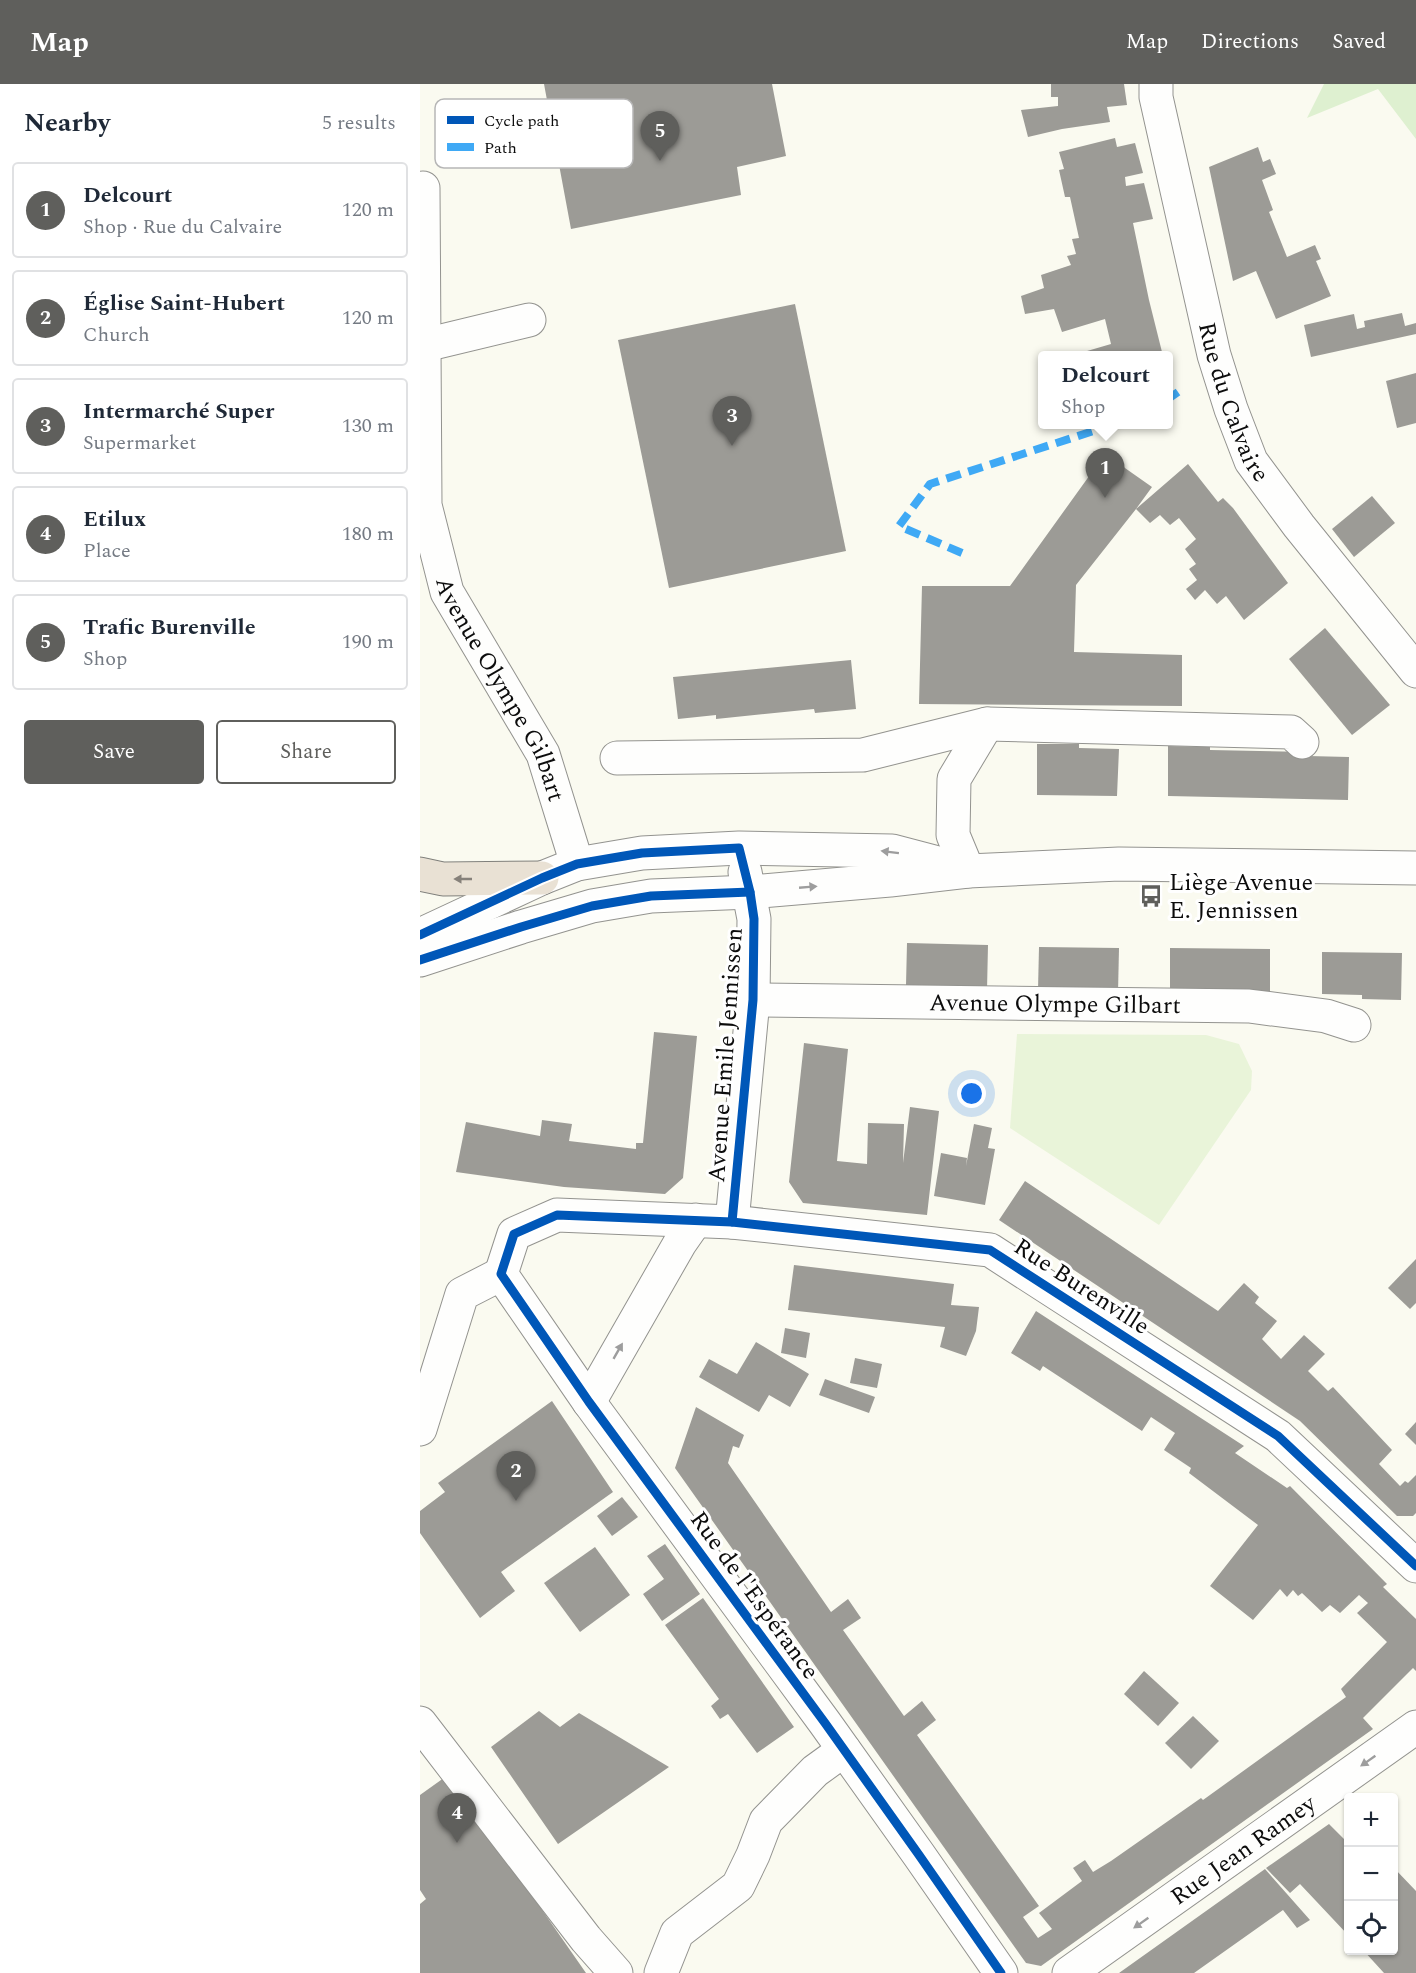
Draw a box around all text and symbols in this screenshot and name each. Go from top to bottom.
text: Map [30,21,89,64]
text: Map [1126,26,1168,58]
text: Directions [1201,26,1299,58]
text: Saved [1332,26,1386,58]
legend [435,99,633,168]
text: Nearby [24,103,110,143]
text: 5 results [322,108,396,138]
text: Cycle path [484,109,559,133]
pin: 5 [640,112,680,161]
text: Path [484,136,517,160]
text: Delcourt [83,179,172,212]
text: 1 [40,195,51,225]
text: 120 m [342,195,394,225]
text: Shop · Rue du Calvaire [83,212,282,242]
text: Église Saint-Hubert [83,287,285,320]
text: 2 [40,303,51,333]
text: 120 m [342,303,394,333]
street label: Rue du Calvaire [1188,319,1278,490]
text: Church [83,320,150,350]
popup [1038,351,1173,429]
text: Delcourt [1061,359,1150,392]
text: Shop [1061,392,1105,422]
text: Intermarché Super [83,395,274,428]
pin: 3 [712,396,752,446]
text: 3 [40,411,51,441]
text: 130 m [342,411,394,441]
text: Supermarket [83,428,196,458]
pin: 1 [1086,448,1124,498]
text: Etilux [83,503,146,536]
text: 4 [40,519,51,549]
text: 180 m [342,519,394,549]
text: Place [83,536,131,566]
street label: Avenue Olympe Gilbart [425,574,574,806]
text: Trafic Burenville [83,611,256,644]
text: 5 [40,627,51,657]
text: 190 m [342,627,394,657]
text: Shop [83,644,127,674]
button: Save [24,720,204,784]
button: Share [216,720,396,784]
one-way arrow [881,847,900,857]
place label: Liège Avenue E. Jennissen [1169,865,1313,929]
one-way arrow [453,874,472,884]
one-way arrow [799,882,818,892]
bus stop icon: Liège Avenue E. Jennissen [1138,883,1164,909]
street label: Avenue Emile Jennissen [699,926,753,1184]
street label: Avenue Olympe Gilbart [929,985,1181,1024]
your location [957,1079,986,1108]
street label: Rue Burenville [1006,1229,1157,1344]
one-way arrow [613,1342,623,1359]
pin: 2 [496,1452,536,1501]
street label: Rue de l'Espérance [681,1504,828,1687]
one-way arrow [1361,1755,1377,1767]
street label: Rue Jean Ramey [1163,1786,1325,1915]
map controls [1344,1793,1398,1955]
button: + [1344,1793,1398,1847]
pin: 4 [438,1794,477,1843]
button: − [1344,1847,1398,1901]
button: locate [1344,1901,1398,1955]
one-way arrow [1133,1916,1148,1928]

